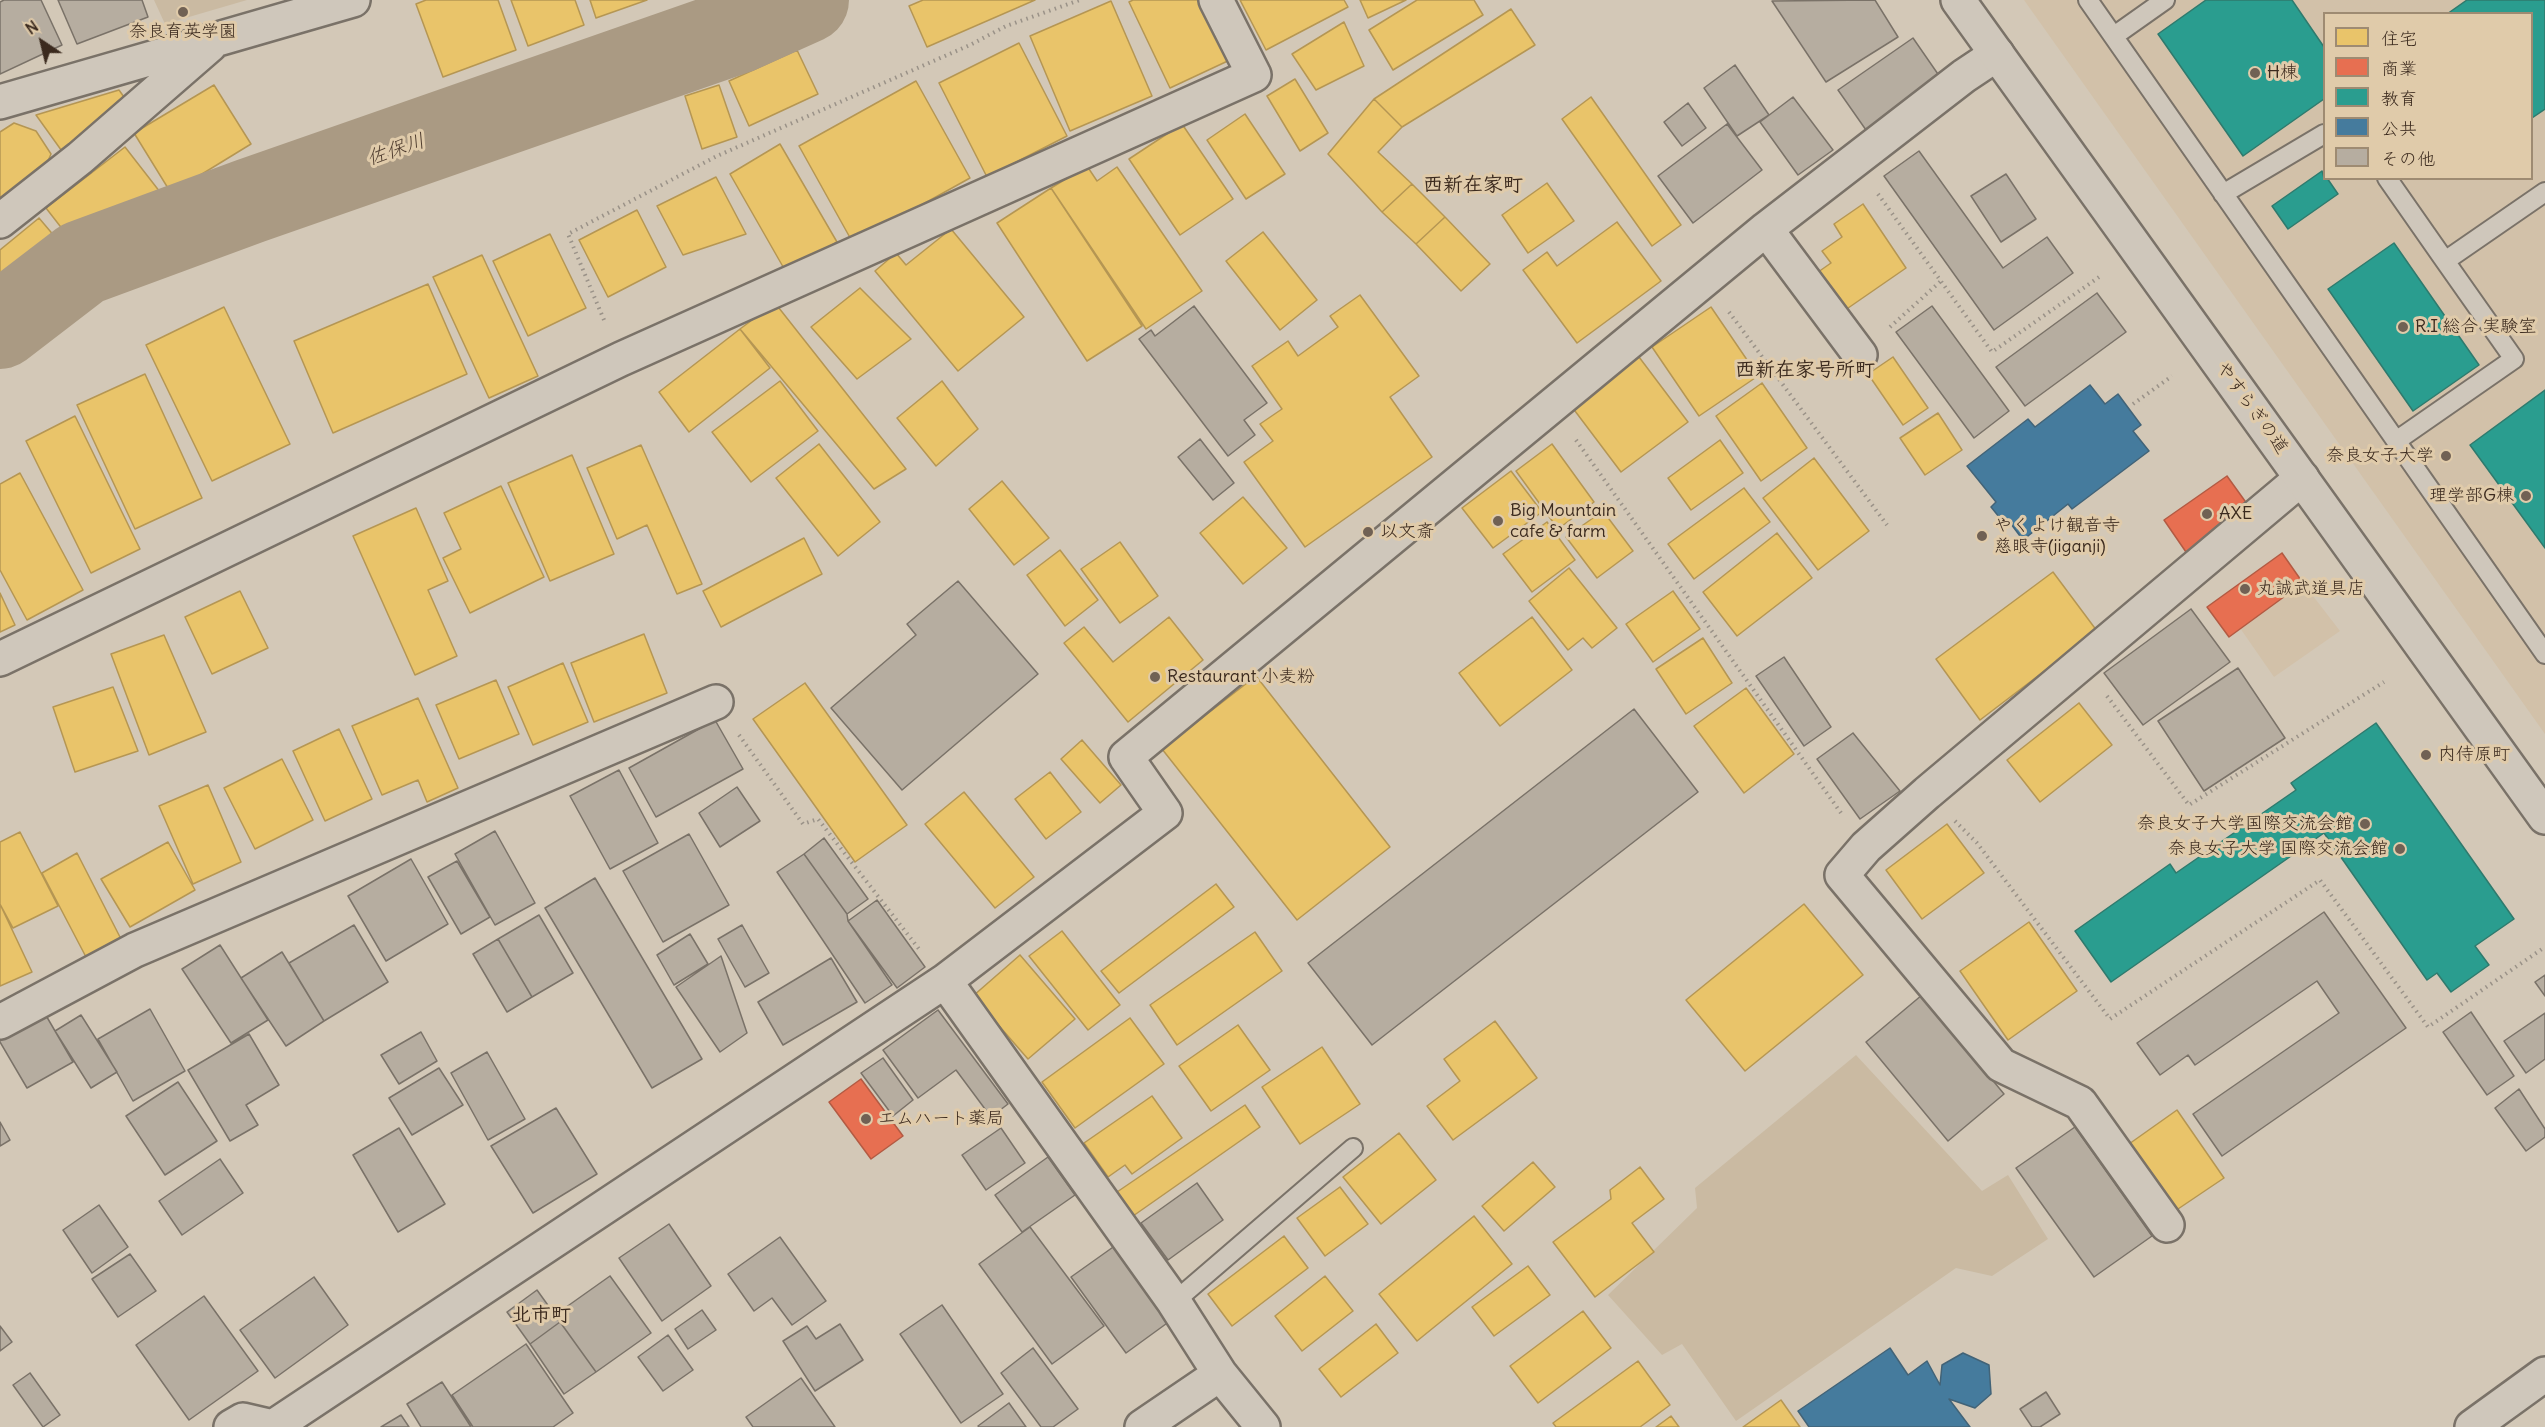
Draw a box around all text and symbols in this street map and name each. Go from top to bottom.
marker: 奈良育英学園 [176,5,190,19]
north arrow [12,12,72,72]
legend [2323,12,2533,180]
text: N [21,16,42,39]
place label: 奈良育英学園 [129,21,237,43]
text: 住宅 [2381,27,2417,50]
text: 商業 [2381,57,2417,80]
place label: H棟 [2267,62,2298,84]
marker: H棟 [2248,66,2262,80]
text: 教育 [2381,87,2417,110]
text: 公共 [2381,117,2417,140]
water label: 佐保川 [364,129,428,171]
text: その他 [2381,147,2435,170]
district label: 西新在家町 [1423,173,1523,197]
place label: R.I 総合 実験室 [2415,316,2537,338]
marker: R.I 総合 実験室 [2396,320,2410,334]
district label: 西新在家号所町 [1735,358,1875,382]
street label: やすらぎの道 [2212,358,2292,458]
place label: 奈良女子大学 [2326,445,2434,467]
marker: 奈良女子大学 [2439,449,2453,463]
place label: 理学部G棟 [2429,485,2514,507]
marker: 理学部G棟 [2519,489,2533,503]
place label: Big Mountain cafe & farm [1510,500,1616,542]
place label: AXE [2219,503,2252,525]
marker: AXE [2200,507,2214,521]
marker: Big Mountain cafe & farm [1491,514,1505,528]
place label: やくよけ観音寺 慈眼寺(jiganji) [1994,515,2120,558]
place label: 以文斎 [1380,521,1434,543]
marker: 以文斎 [1361,525,1375,539]
marker: やくよけ観音寺 慈眼寺(jiganji) [1975,529,1989,543]
place label: 丸誠武道具店 [2257,578,2365,600]
marker: 丸誠武道具店 [2238,582,2252,596]
place label: Restaurant 小麦粉 [1167,666,1315,688]
marker: Restaurant 小麦粉 [1148,670,1162,684]
place label: 内侍原町 [2438,744,2510,766]
marker: 内侍原町 [2419,748,2433,762]
place label: 奈良女子大学国際交流会館 [2137,813,2353,835]
marker: 奈良女子大学国際交流会館 [2358,817,2372,831]
place label: 奈良女子大学 国際交流会館 [2168,838,2388,860]
marker: 奈良女子大学 国際交流会館 [2393,842,2407,856]
place label: エムハート薬局 [878,1108,1004,1130]
marker: エムハート薬局 [859,1112,873,1126]
district label: 北市町 [511,1303,571,1327]

